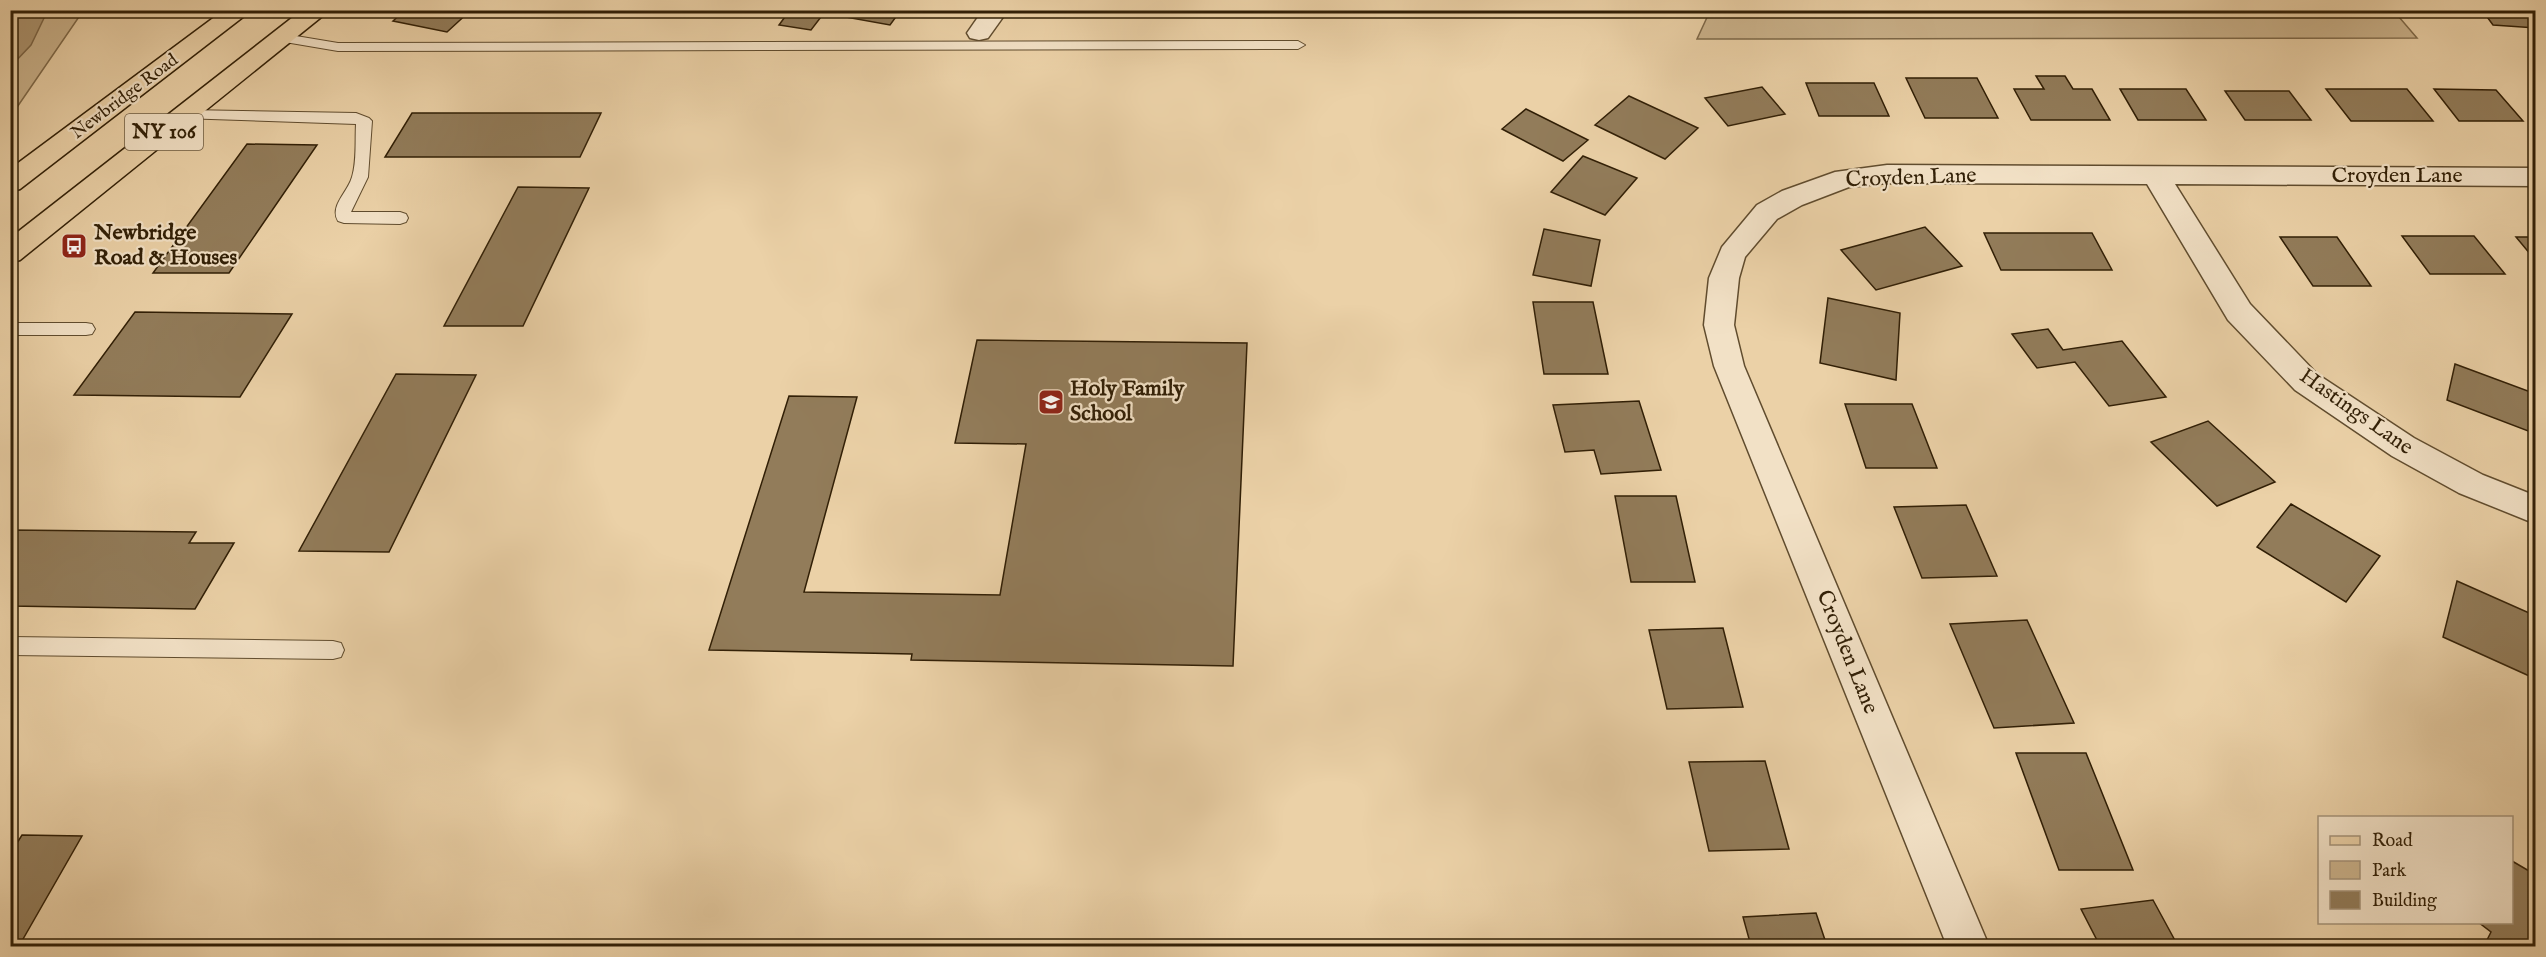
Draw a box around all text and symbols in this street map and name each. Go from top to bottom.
street label: Newbridge Road [67,49,183,145]
road number: NY 106 [125,114,203,150]
street label: Croyden Lane [1845,162,1977,194]
street label: Croyden Lane [2331,162,2463,190]
place label: Newbridge Road & Houses [93,219,237,272]
bus stop icon: Newbridge Road & Houses [59,231,89,261]
street label: Hastings Lane [2294,362,2418,462]
place label: Holy Family School [1070,375,1185,428]
school or university icon: Holy Family School [1036,387,1066,417]
street label: Croyden Lane [1809,586,1885,718]
legend [2318,816,2513,924]
text: Road [2372,830,2413,853]
text: Park [2372,860,2407,883]
text: Building [2372,890,2437,913]

